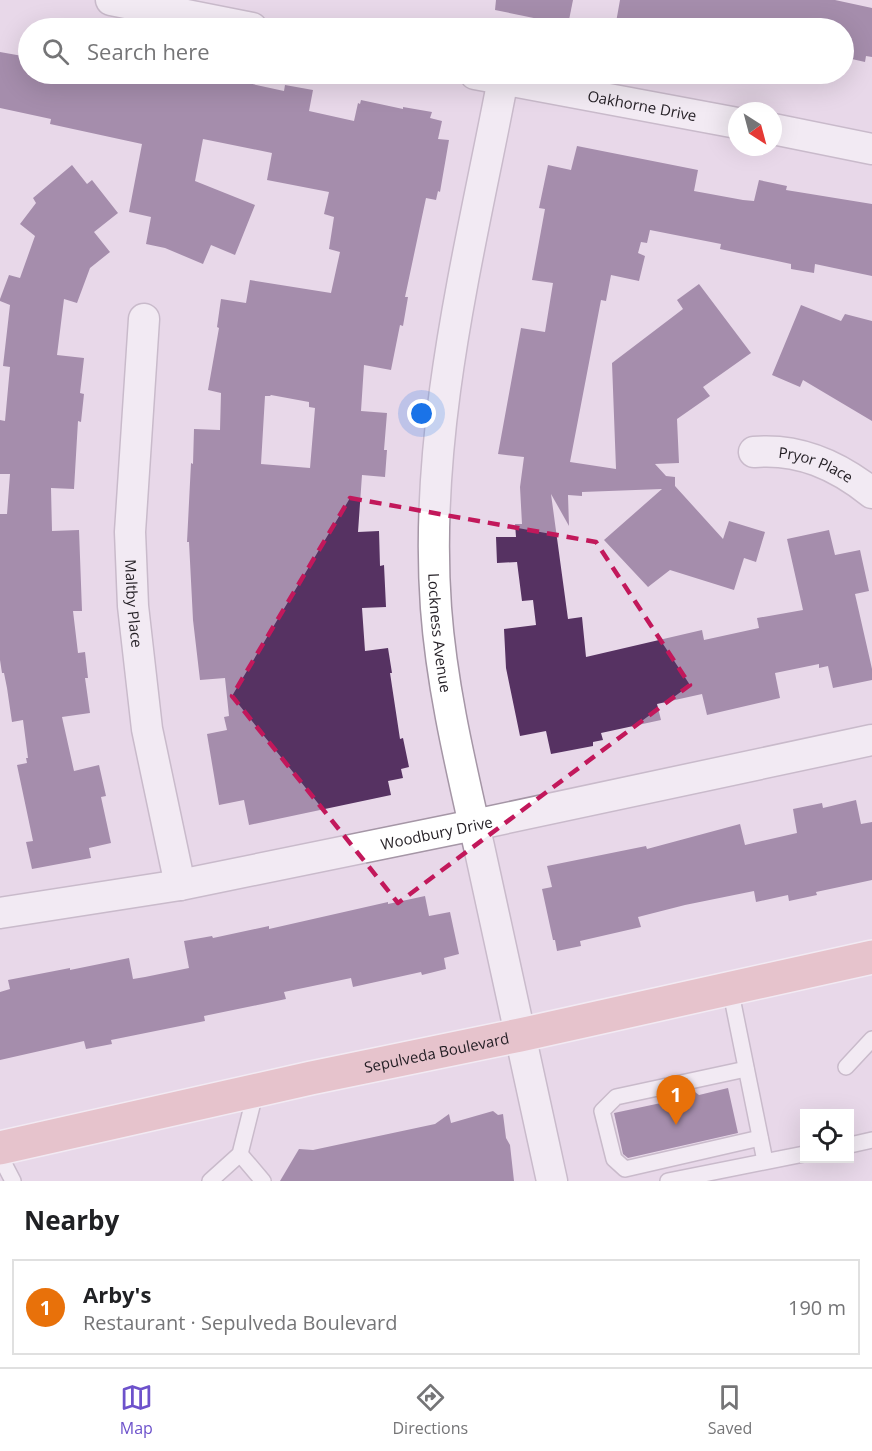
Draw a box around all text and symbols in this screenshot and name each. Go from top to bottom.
search box [18,18,854,84]
icon: search [39,35,72,68]
text: Search here [87,36,210,66]
street label: Oakhorne Drive [586,85,698,125]
north arrow [728,102,782,156]
your location [407,399,436,428]
street label: Pryor Place [778,442,857,487]
street label: Maltby Place [121,559,148,649]
street label: Lockness Avenue [424,573,456,694]
street label: Woodbury Drive [379,811,494,854]
street label: Sepulveda Boulevard [362,1027,511,1077]
pin: 1 [656,1076,696,1125]
map controls [800,1109,854,1163]
button: locate [800,1109,854,1163]
text: Nearby [24,1202,119,1238]
text: Arby's [83,1279,151,1309]
text: 1 [40,1294,51,1321]
text: 190 m [788,1294,846,1321]
text: Restaurant · Sepulveda Boulevard [83,1309,397,1336]
tab: Map [120,1381,153,1439]
tab: Directions [392,1381,468,1439]
tab: Saved [708,1381,752,1439]

